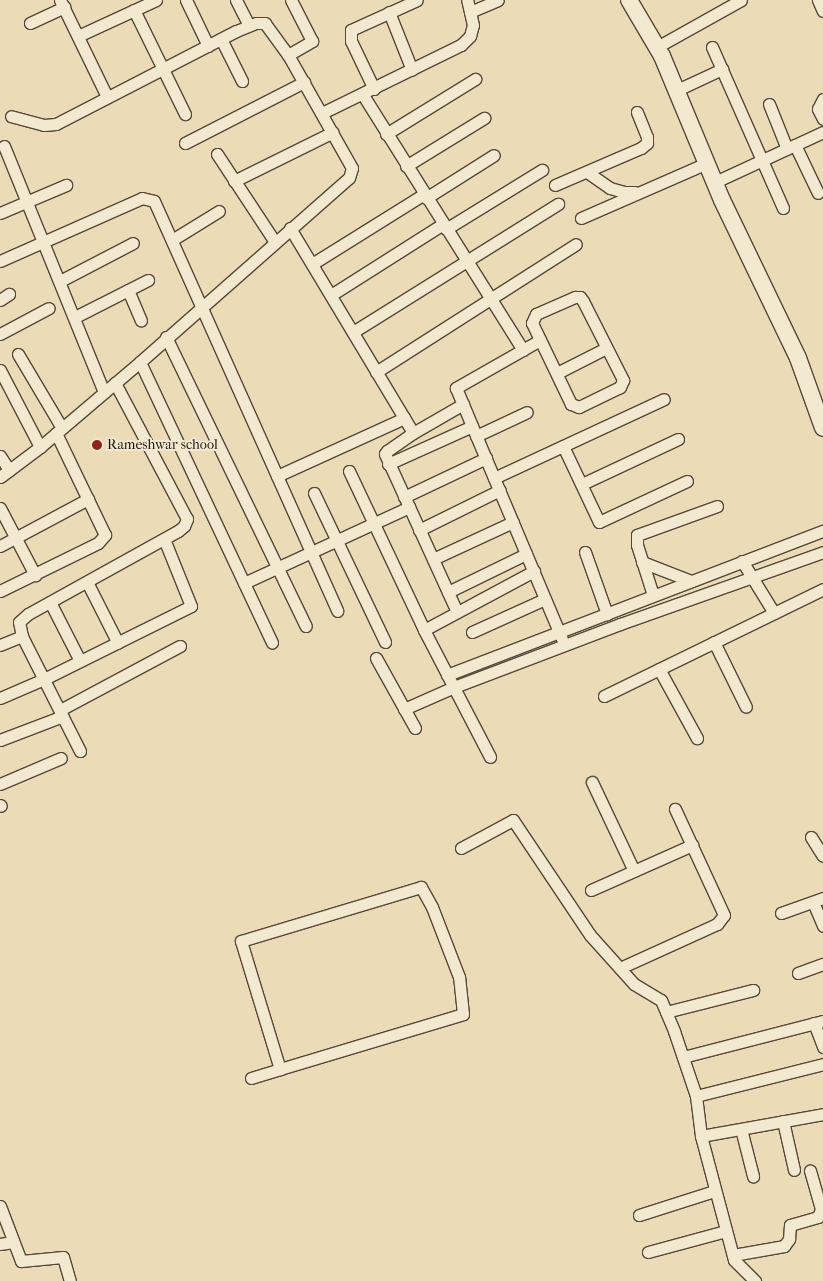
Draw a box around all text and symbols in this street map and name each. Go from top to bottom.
place label: Rameshwar school [107,437,218,453]
marker: Rameshwar school [91,439,103,451]

